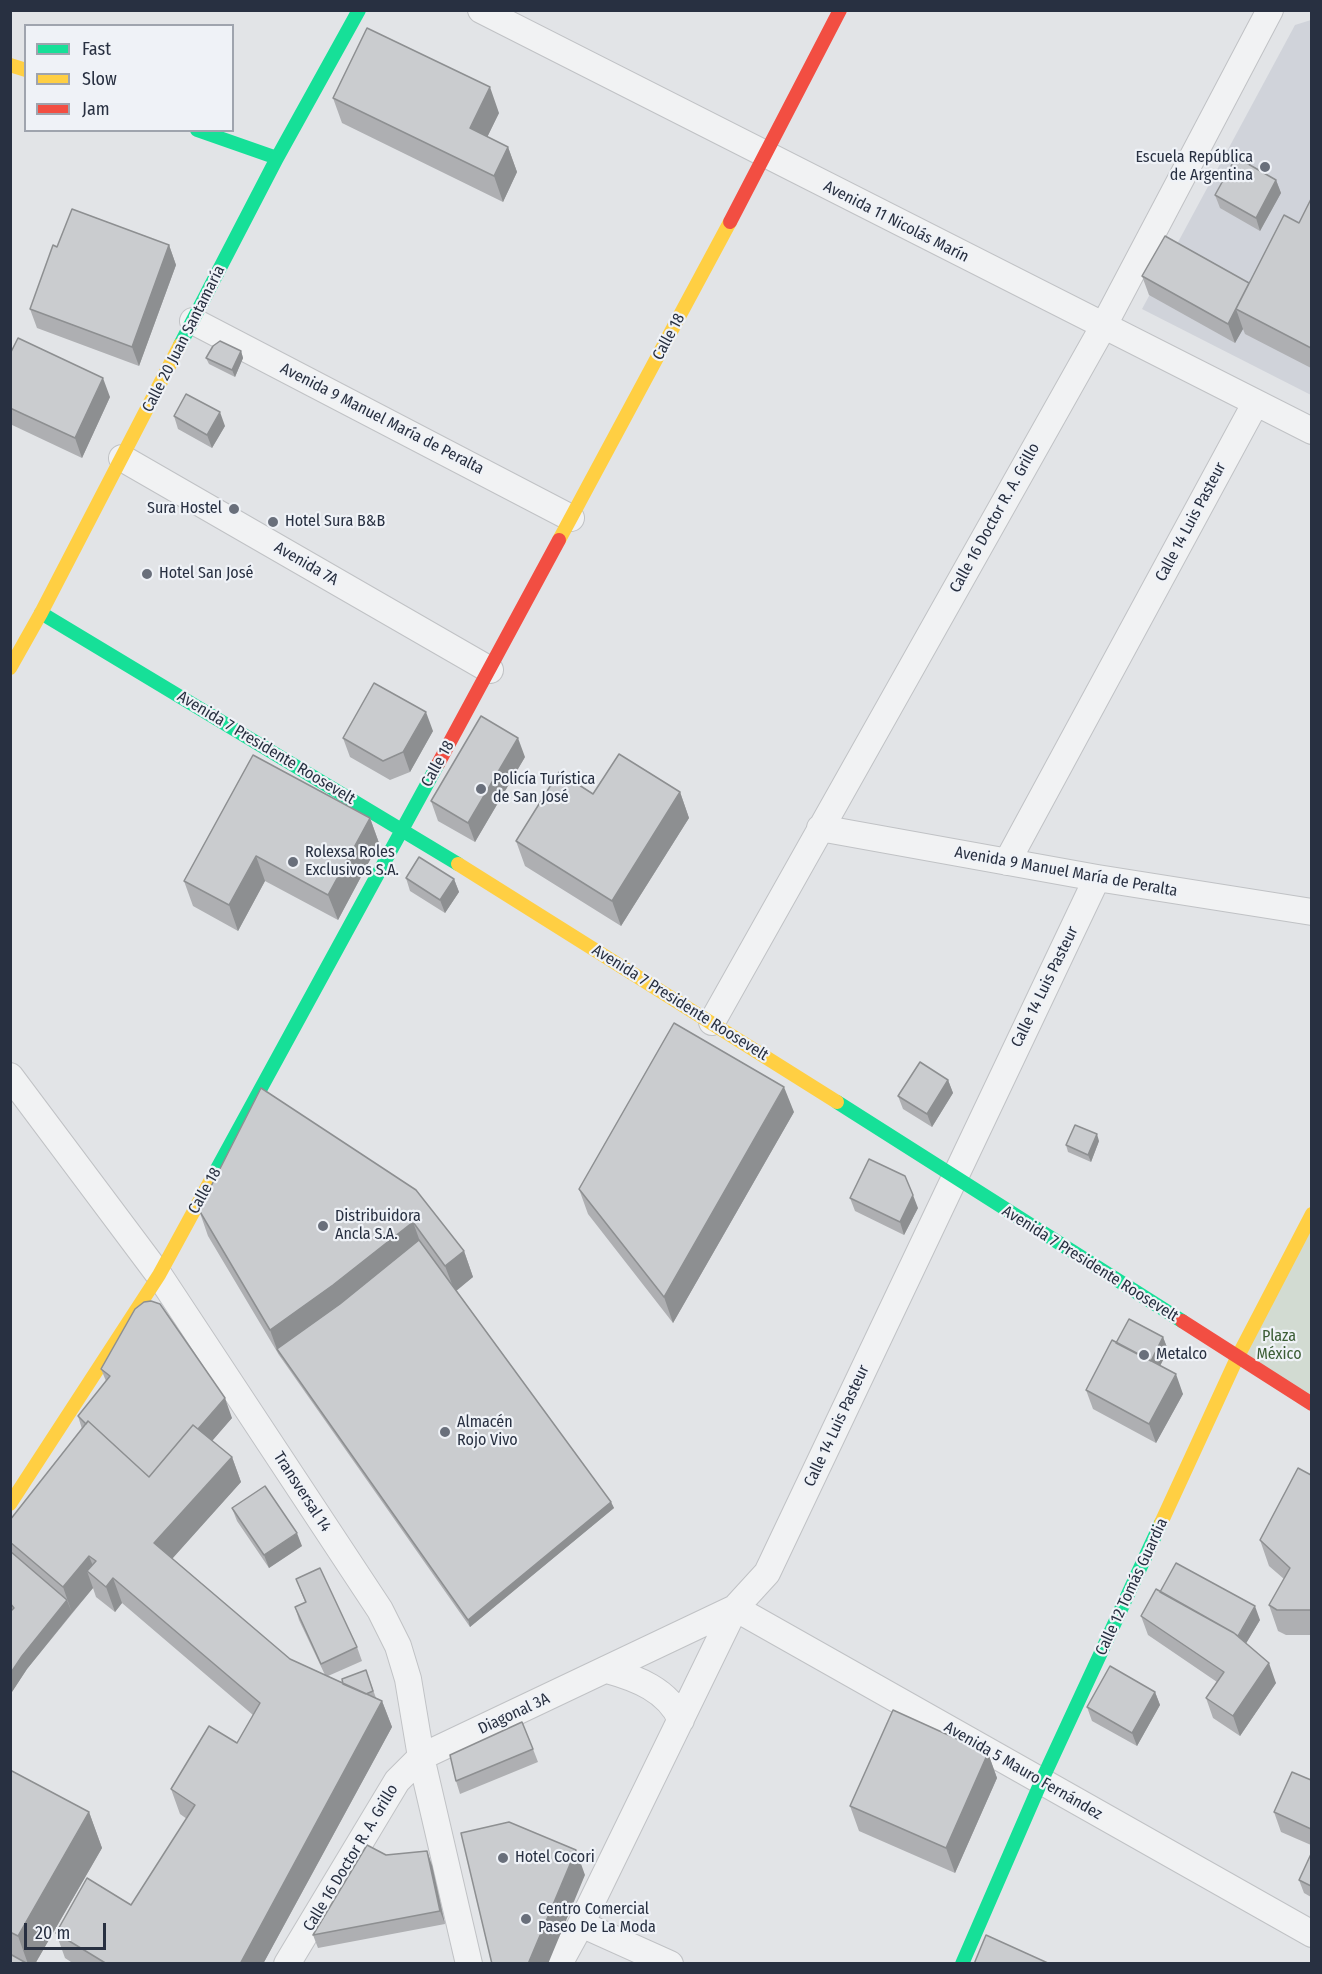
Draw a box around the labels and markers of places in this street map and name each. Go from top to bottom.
place label: Escuela República de Argentina [1135,148,1253,186]
marker: Escuela República de Argentina [1258,160,1272,174]
place label: Sura Hostel [147,499,222,519]
marker: Sura Hostel [227,502,241,516]
place label: Hotel Sura B&B [285,512,385,532]
marker: Hotel Sura B&B [266,515,280,529]
place label: Hotel San José [159,564,253,584]
marker: Hotel San José [140,567,154,581]
place label: Policía Turística de San José [493,770,595,808]
marker: Policía Turística de San José [474,782,488,796]
place label: Rolexsa Roles Exclusivos S.A. [305,843,399,881]
marker: Rolexsa Roles Exclusivos S.A. [286,855,300,869]
place label: Distribuidora Ancla S.A. [335,1207,421,1245]
marker: Distribuidora Ancla S.A. [316,1219,330,1233]
place label: Metalco [1156,1345,1207,1365]
marker: Metalco [1137,1348,1151,1362]
place label: Almacén Rojo Vivo [457,1413,518,1451]
marker: Almacén Rojo Vivo [438,1425,452,1439]
place label: Hotel Cocori [515,1848,595,1868]
marker: Hotel Cocori [496,1851,510,1865]
place label: Centro Comercial Paseo De La Moda [538,1900,656,1938]
marker: Centro Comercial Paseo De La Moda [519,1912,533,1926]

